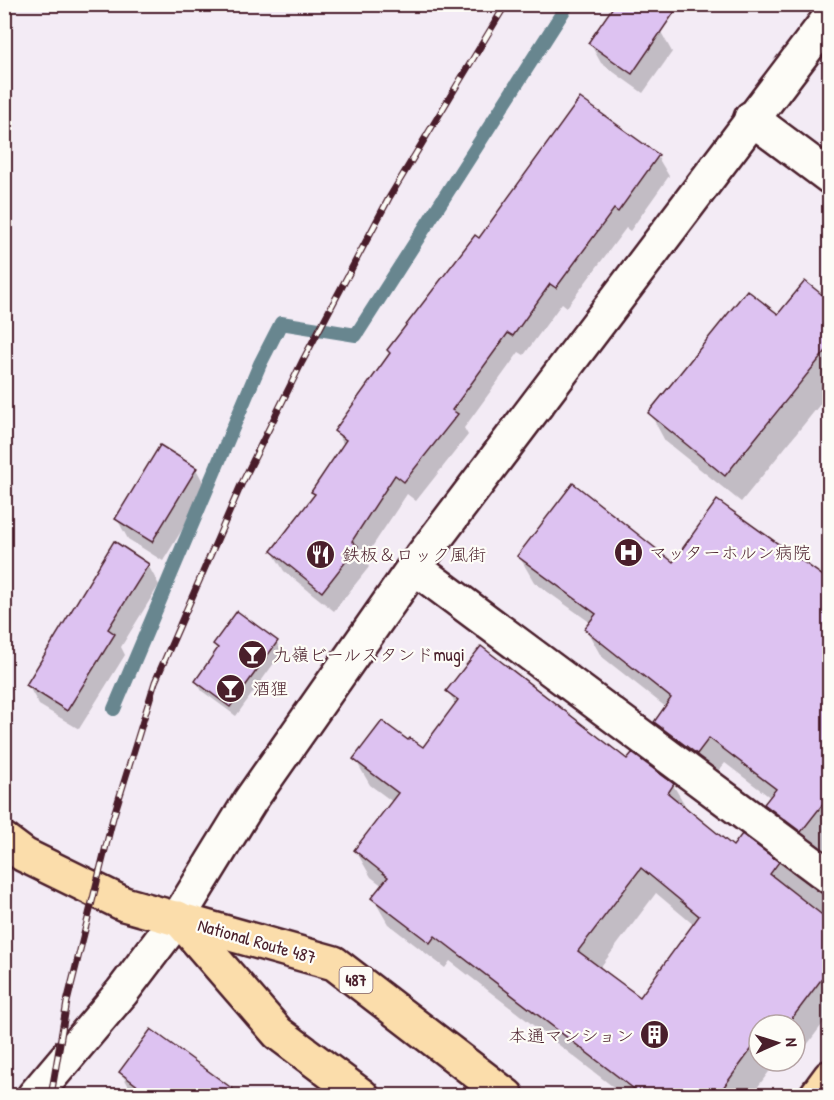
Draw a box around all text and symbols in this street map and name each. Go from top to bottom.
hospital icon: マッターホルン病院 [612,536,644,568]
restaurant icon: 鉄板＆ロック風街 [305,538,337,570]
place label: マッターホルン病院 [649,540,811,565]
place label: 鉄板＆ロック風街 [342,542,486,567]
bar icon: 九嶺ビールスタンドmugi [236,638,268,670]
place label: 九嶺ビールスタンドmugi [273,642,465,667]
bar icon: 酒狸 [215,672,247,704]
place label: 酒狸 [252,676,288,701]
street label: National Route 487 [195,912,319,970]
road number: 487 [340,967,372,993]
north arrow [747,1013,807,1073]
building icon: 本通マンション [639,1019,671,1051]
place label: 本通マンション [509,1023,634,1048]
text: N [781,1037,803,1048]

